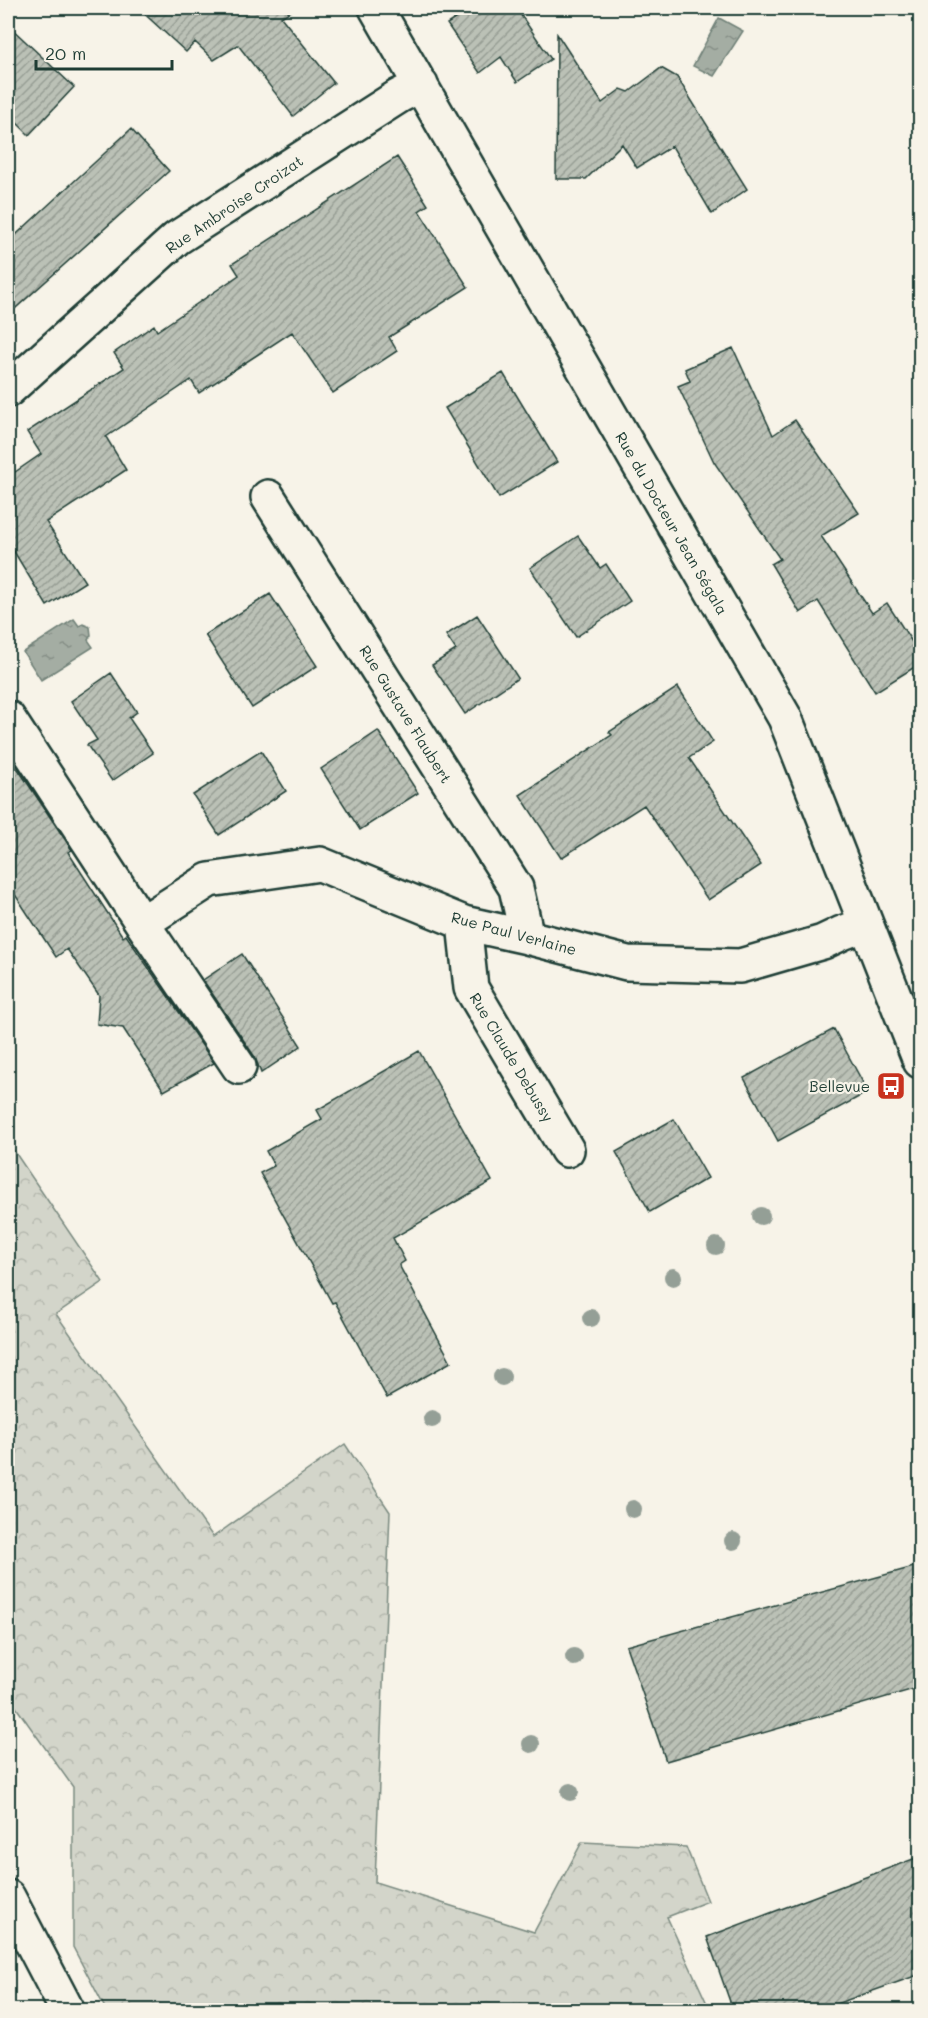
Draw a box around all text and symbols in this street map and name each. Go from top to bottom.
scale bar [36,33,172,71]
text: 20 m [45,41,86,65]
street label: Rue Ambroise Croizat [161,150,307,258]
street label: Rue du Docteur Jean Ségala [611,428,733,618]
street label: Rue Gustave Flaubert [355,641,457,787]
street label: Rue Paul Verlaine [449,907,579,959]
street label: Rue Claude Debussy [465,989,559,1125]
bus stop icon: Bellevue [875,1070,907,1102]
place label: Bellevue [809,1076,870,1096]

